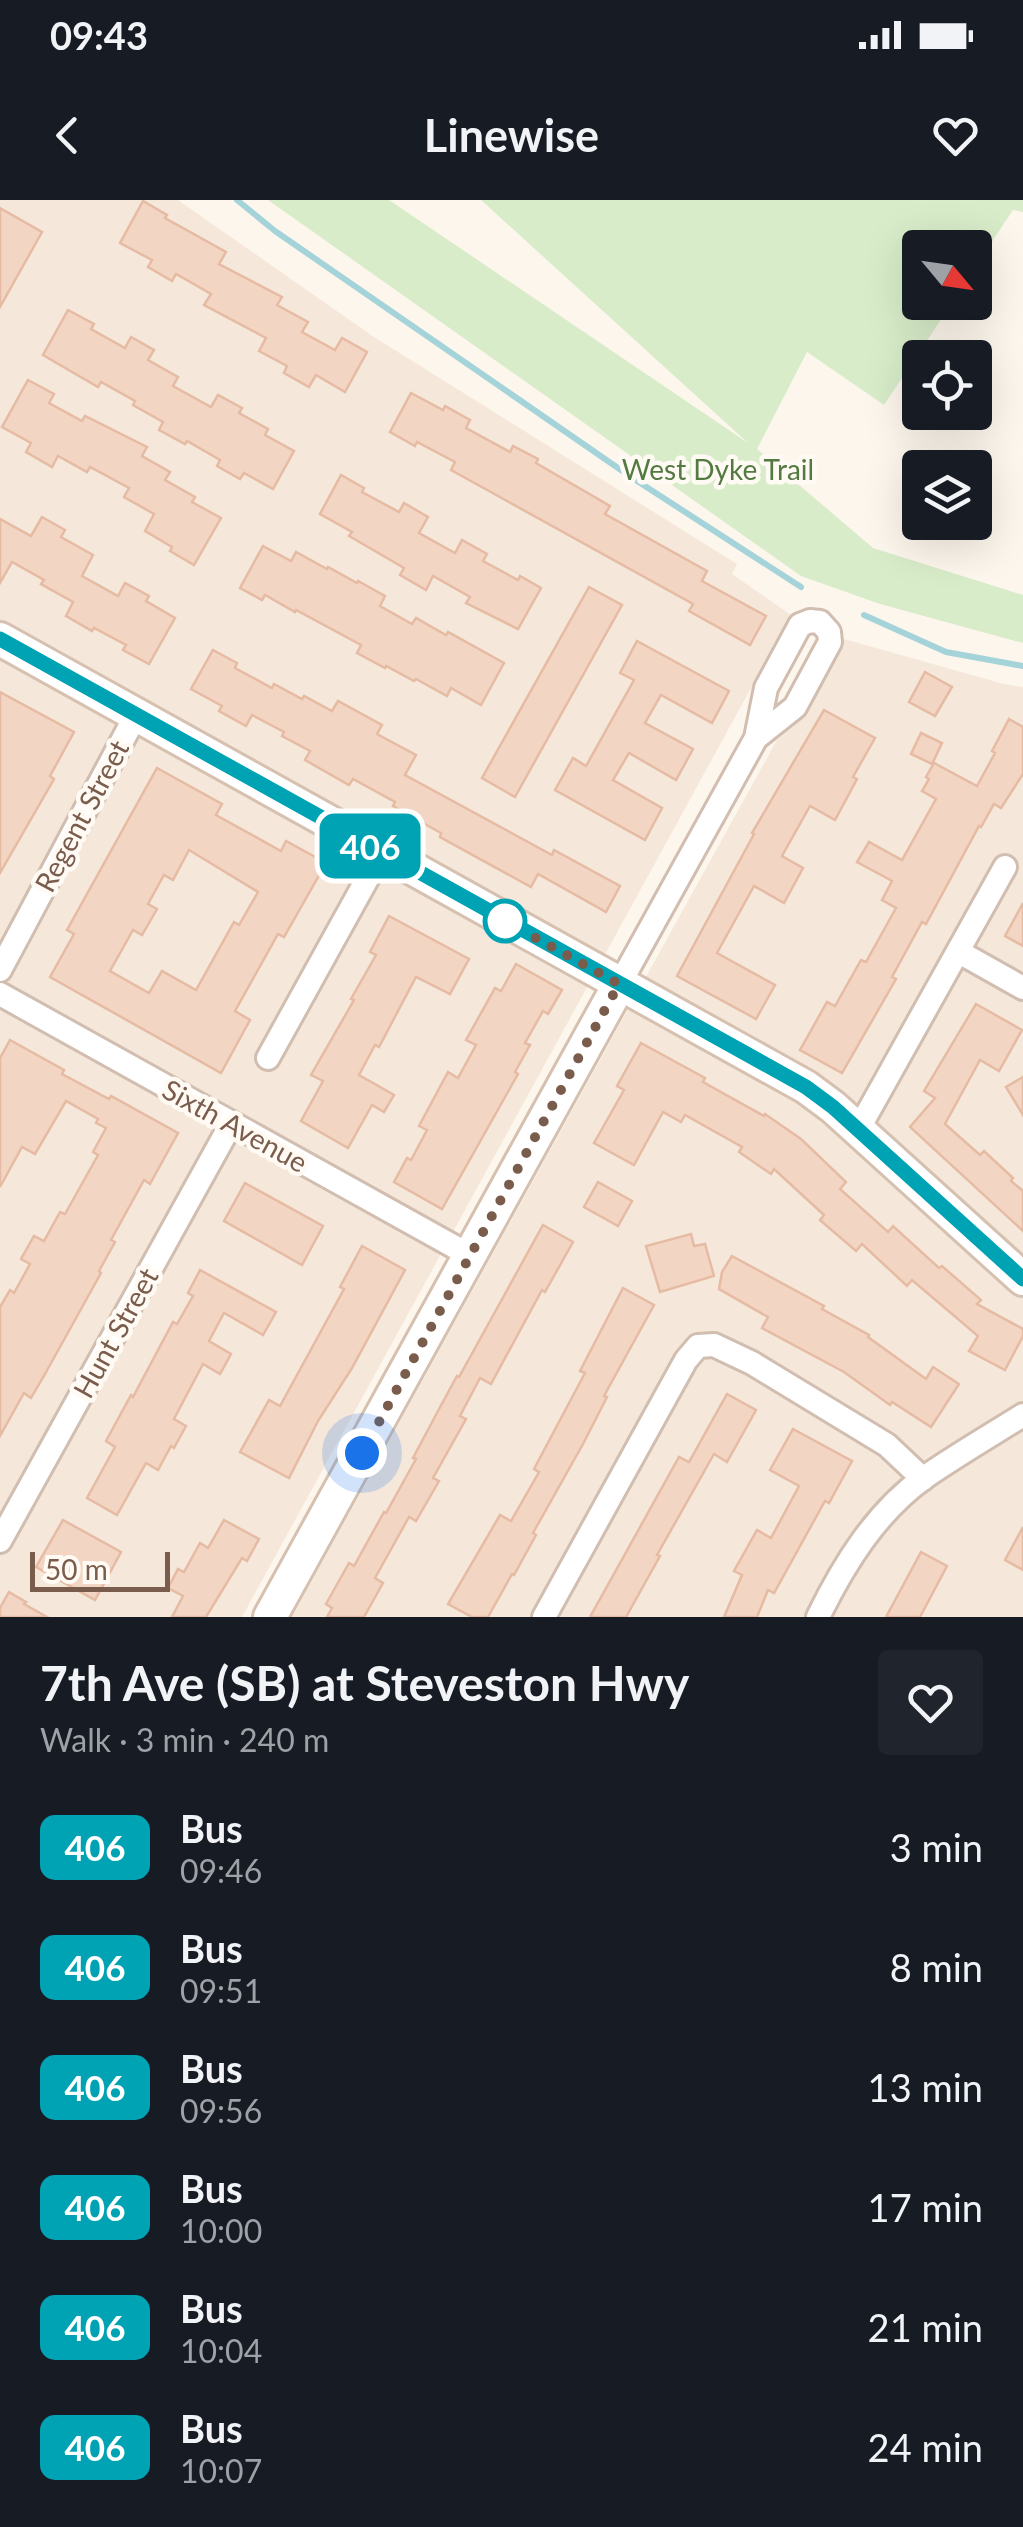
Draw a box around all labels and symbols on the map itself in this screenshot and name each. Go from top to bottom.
north arrow [902,230,992,320]
park label: West Dyke Trail [622,452,814,486]
street label: Regent Street [27,734,135,897]
line badge: 406 [312,814,428,878]
unlabelled marker [484,900,526,942]
street label: Sixth Avenue [157,1071,314,1179]
street label: Hunt Street [66,1262,165,1403]
your location [337,1428,387,1478]
scale bar [30,1547,170,1592]

